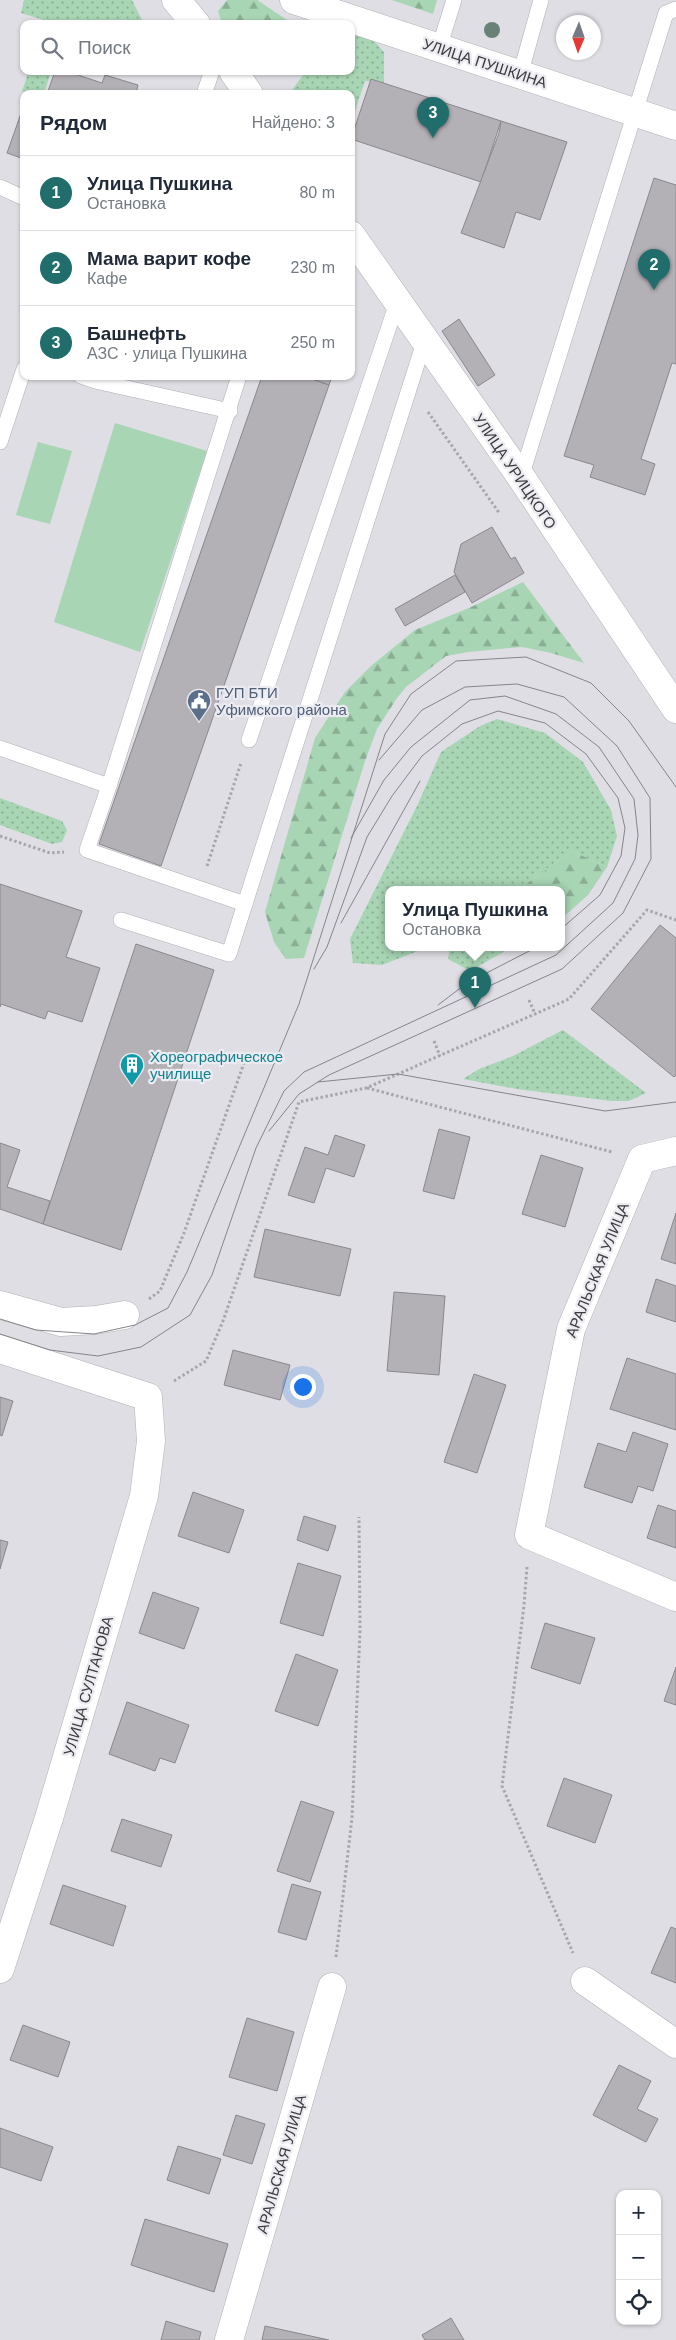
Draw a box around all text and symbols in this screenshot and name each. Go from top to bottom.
north arrow [556,15,601,60]
search box [20,20,355,75]
icon: search [38,34,66,62]
street label: УЛИЦА ПУШКИНА [421,35,549,91]
text: Поиск [78,37,131,58]
pin: 3 [417,97,449,138]
text: Рядом [40,111,107,134]
text: Найдено: 3 [252,114,335,131]
text: Улица Пушкина [87,173,232,194]
text: 1 [52,184,60,201]
text: 80 m [299,184,335,201]
text: Остановка [87,195,166,212]
text: Мама варит кофе [87,248,251,269]
pin: 2 [638,249,670,290]
text: 2 [52,259,60,276]
text: 230 m [291,259,335,276]
text: Кафе [87,270,127,287]
text: Башнефть [87,323,186,344]
text: 3 [52,334,60,351]
text: 250 m [291,334,335,351]
text: АЗС · улица Пушкина [87,345,247,362]
street label: УЛИЦА УРИЦКОГО [470,410,560,532]
place label: ГУП БТИ Уфимского района [216,684,347,718]
public building icon: ГУП БТИ Уфимского района [186,688,212,722]
popup [385,886,565,951]
text: Улица Пушкина [402,899,548,920]
text: Остановка [402,921,481,938]
pin: 1 [459,967,491,1008]
place label: Хореографическое училище [150,1048,283,1082]
building icon: Хореографическое училище [119,1052,145,1086]
street label: АРАЛЬСКАЯ УЛИЦА [562,1200,632,1340]
your location [290,1374,316,1400]
street label: УЛИЦА СУЛТАНОВА [60,1614,116,1758]
street label: АРАЛЬСКАЯ УЛИЦА [253,2092,309,2236]
map controls [616,2190,661,2325]
button: + [616,2190,661,2235]
button: − [616,2235,661,2280]
button: locate [616,2280,661,2325]

